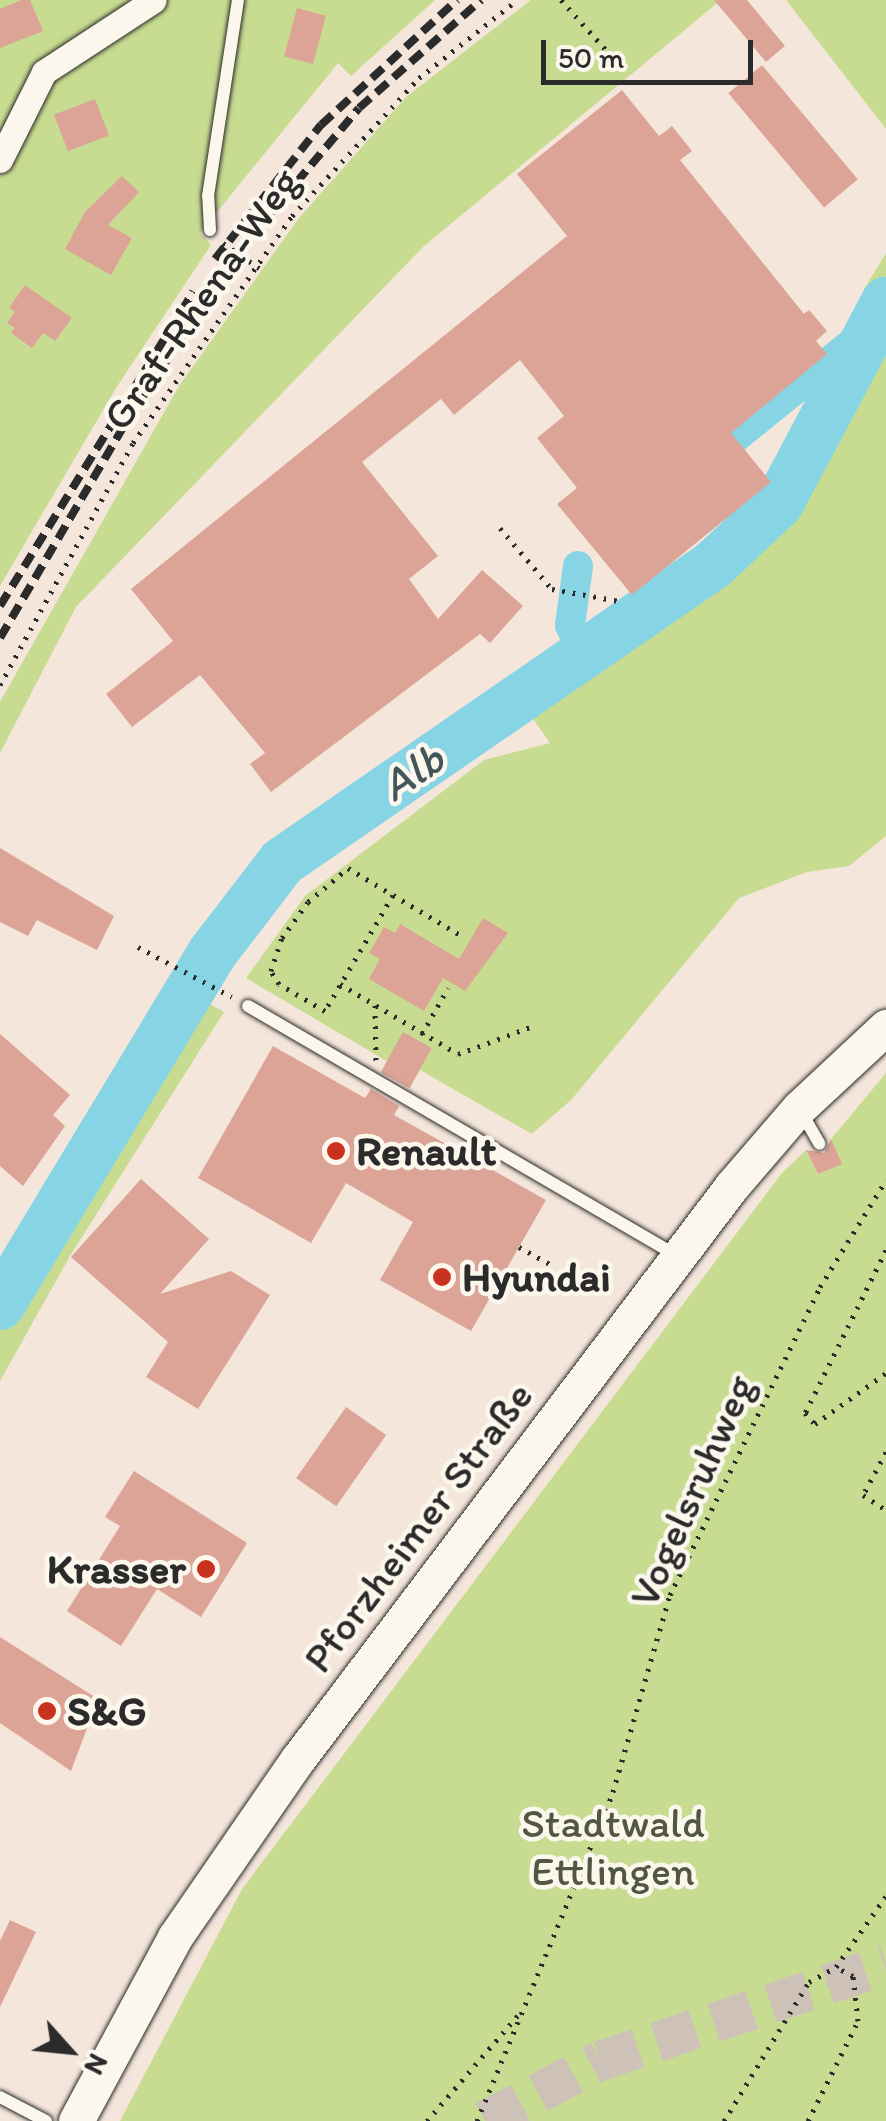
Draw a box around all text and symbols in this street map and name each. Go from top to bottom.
scale bar [546,20,758,82]
text: 50 m [558,39,624,76]
street label: Graf-Rhena-Weg [92,158,310,440]
water label: Alb [370,731,454,813]
place label: Renault [356,1126,497,1176]
marker: Renault [325,1140,347,1162]
place label: Hyundai [462,1252,611,1302]
marker: Hyundai [431,1266,453,1288]
street label: Vogelsruhweg [618,1367,766,1615]
street label: Pforzheimer Straße [292,1371,544,1683]
place label: Krasser [47,1544,186,1594]
marker: Krasser [195,1558,217,1580]
place label: S&G [67,1686,147,1736]
marker: S&G [36,1700,58,1722]
park label: Stadtwald Ettlingen [521,1798,705,1896]
north arrow [20,2001,120,2101]
text: N [77,2048,116,2081]

